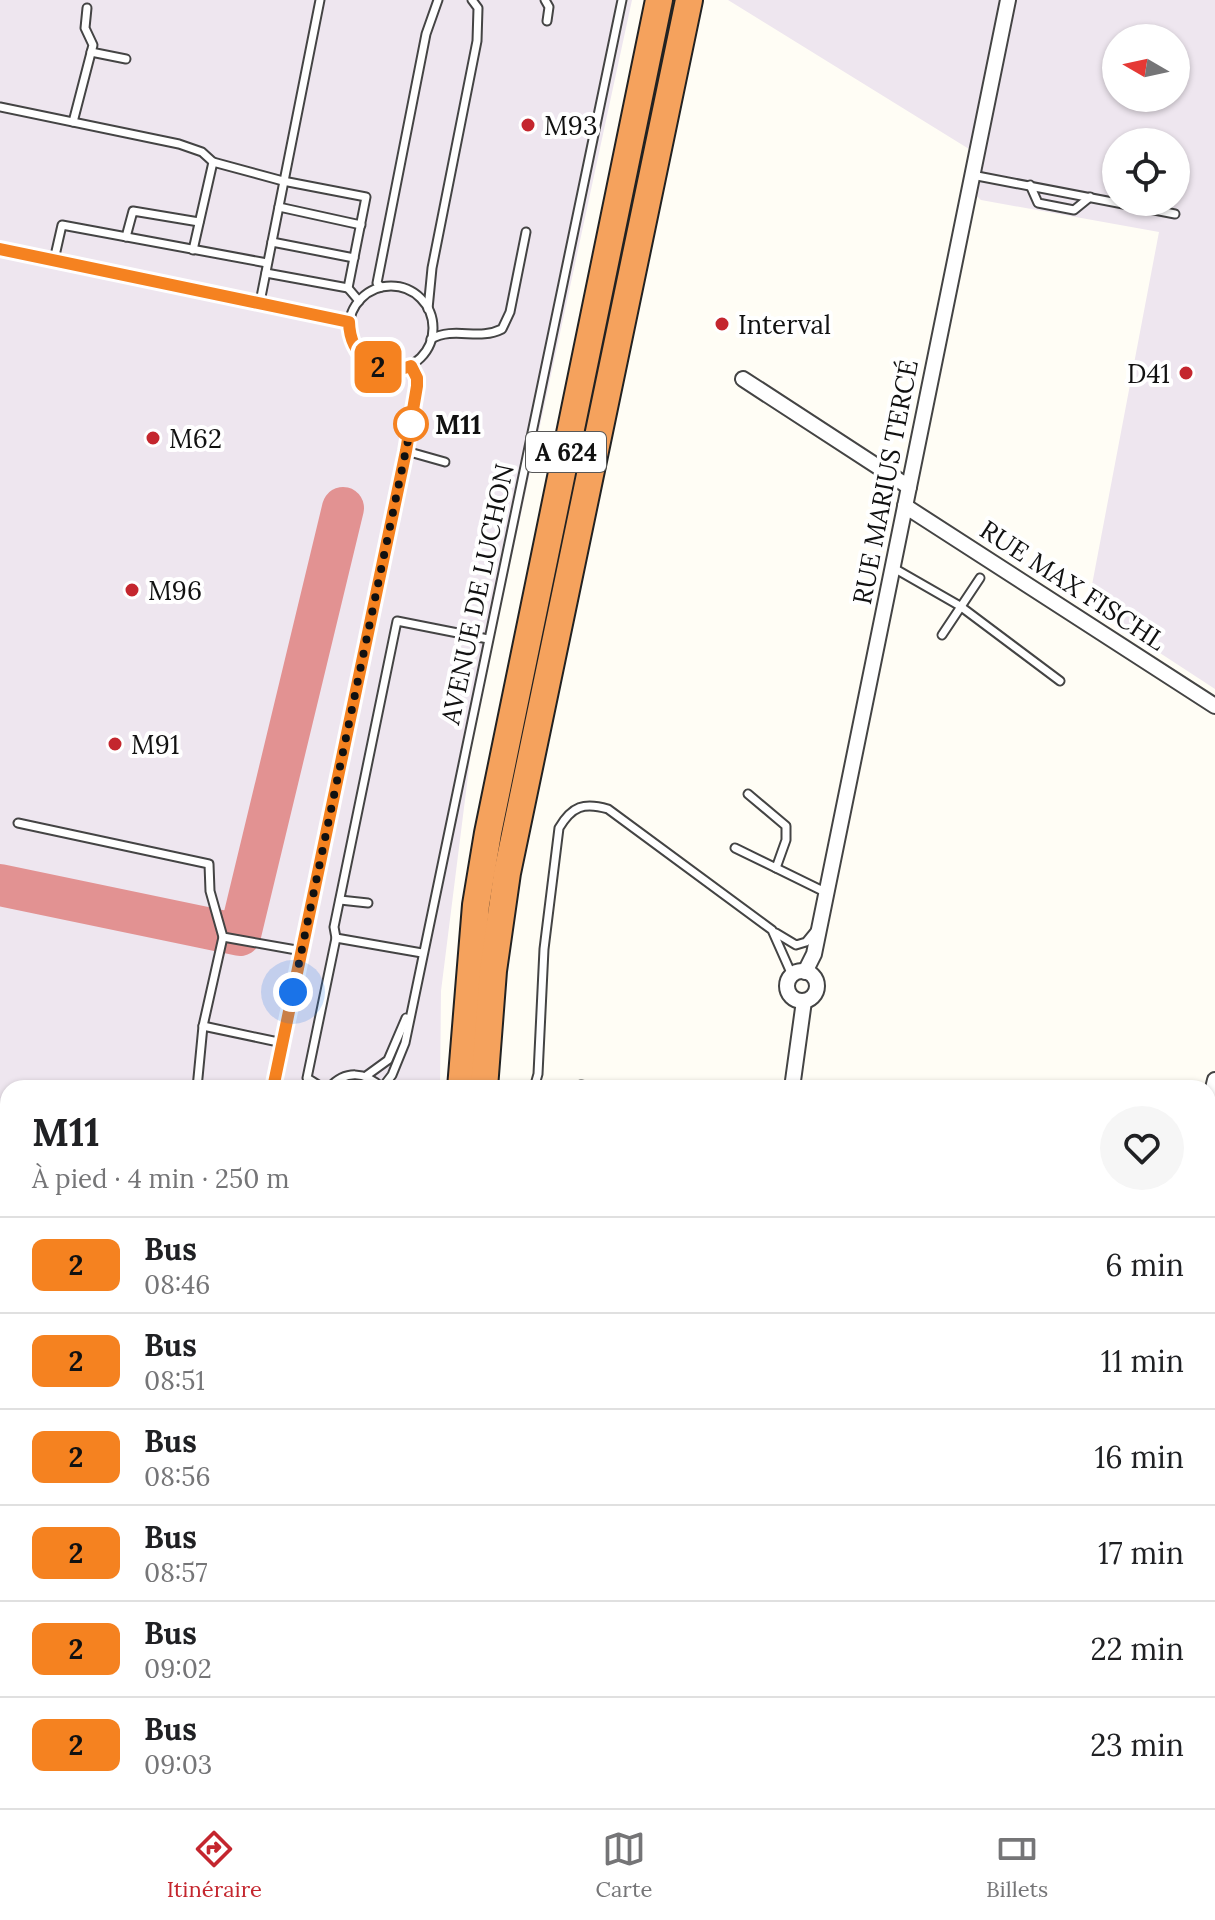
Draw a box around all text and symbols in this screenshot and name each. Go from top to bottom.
north arrow [1102,24,1190,112]
map controls [1102,24,1190,216]
place label: M93 [544,109,597,142]
marker: M93 [519,116,537,134]
button: locate [1102,128,1190,216]
place label: Interval [738,308,831,341]
marker: Interval [713,315,731,333]
line badge: 2 [352,341,404,393]
text: 2 [371,349,385,385]
street label: RUE MARIUS TERCÉ [845,357,925,607]
place label: D41 [1127,357,1170,390]
marker: D41 [1177,364,1195,382]
marker: M11 [394,407,428,441]
place label: M11 [435,408,481,441]
place label: M62 [169,422,222,455]
marker: M62 [144,429,162,447]
road number: A 624 [526,432,606,472]
street label: AVENUE DE LUCHON [433,461,521,728]
street label: RUE MAX FISCHL [974,513,1172,657]
place label: M96 [148,574,202,607]
marker: M96 [123,581,141,599]
place label: M91 [131,728,179,761]
marker: M91 [106,735,124,753]
your location [273,972,313,1012]
button: heart [1100,1106,1184,1190]
text: M11 [32,1108,100,1156]
text: À pied · 4 min · 250 m [32,1162,289,1195]
text: Bus [144,1230,197,1268]
text: 6 min [1105,1246,1184,1284]
text: 2 [69,1247,83,1283]
text: 08:46 [144,1268,210,1301]
text: Bus [144,1326,197,1364]
text: 11 min [1101,1342,1184,1380]
text: 2 [69,1343,83,1379]
text: 08:51 [144,1364,205,1397]
text: Bus [144,1422,197,1460]
text: 16 min [1094,1438,1184,1476]
text: 2 [69,1439,83,1475]
text: 08:56 [144,1460,210,1493]
text: Bus [144,1518,197,1556]
text: 17 min [1098,1534,1184,1572]
text: 2 [69,1535,83,1571]
text: 08:57 [144,1556,207,1589]
text: Bus [144,1614,197,1652]
text: 22 min [1090,1630,1184,1668]
text: 2 [69,1631,83,1667]
text: 09:02 [144,1652,212,1685]
text: Bus [144,1710,197,1748]
text: 23 min [1090,1726,1184,1764]
text: 2 [69,1727,83,1763]
text: 09:03 [144,1748,212,1781]
tab: Itinéraire [167,1827,262,1903]
tab: Carte [596,1827,652,1903]
tab: Billets [986,1827,1048,1903]

